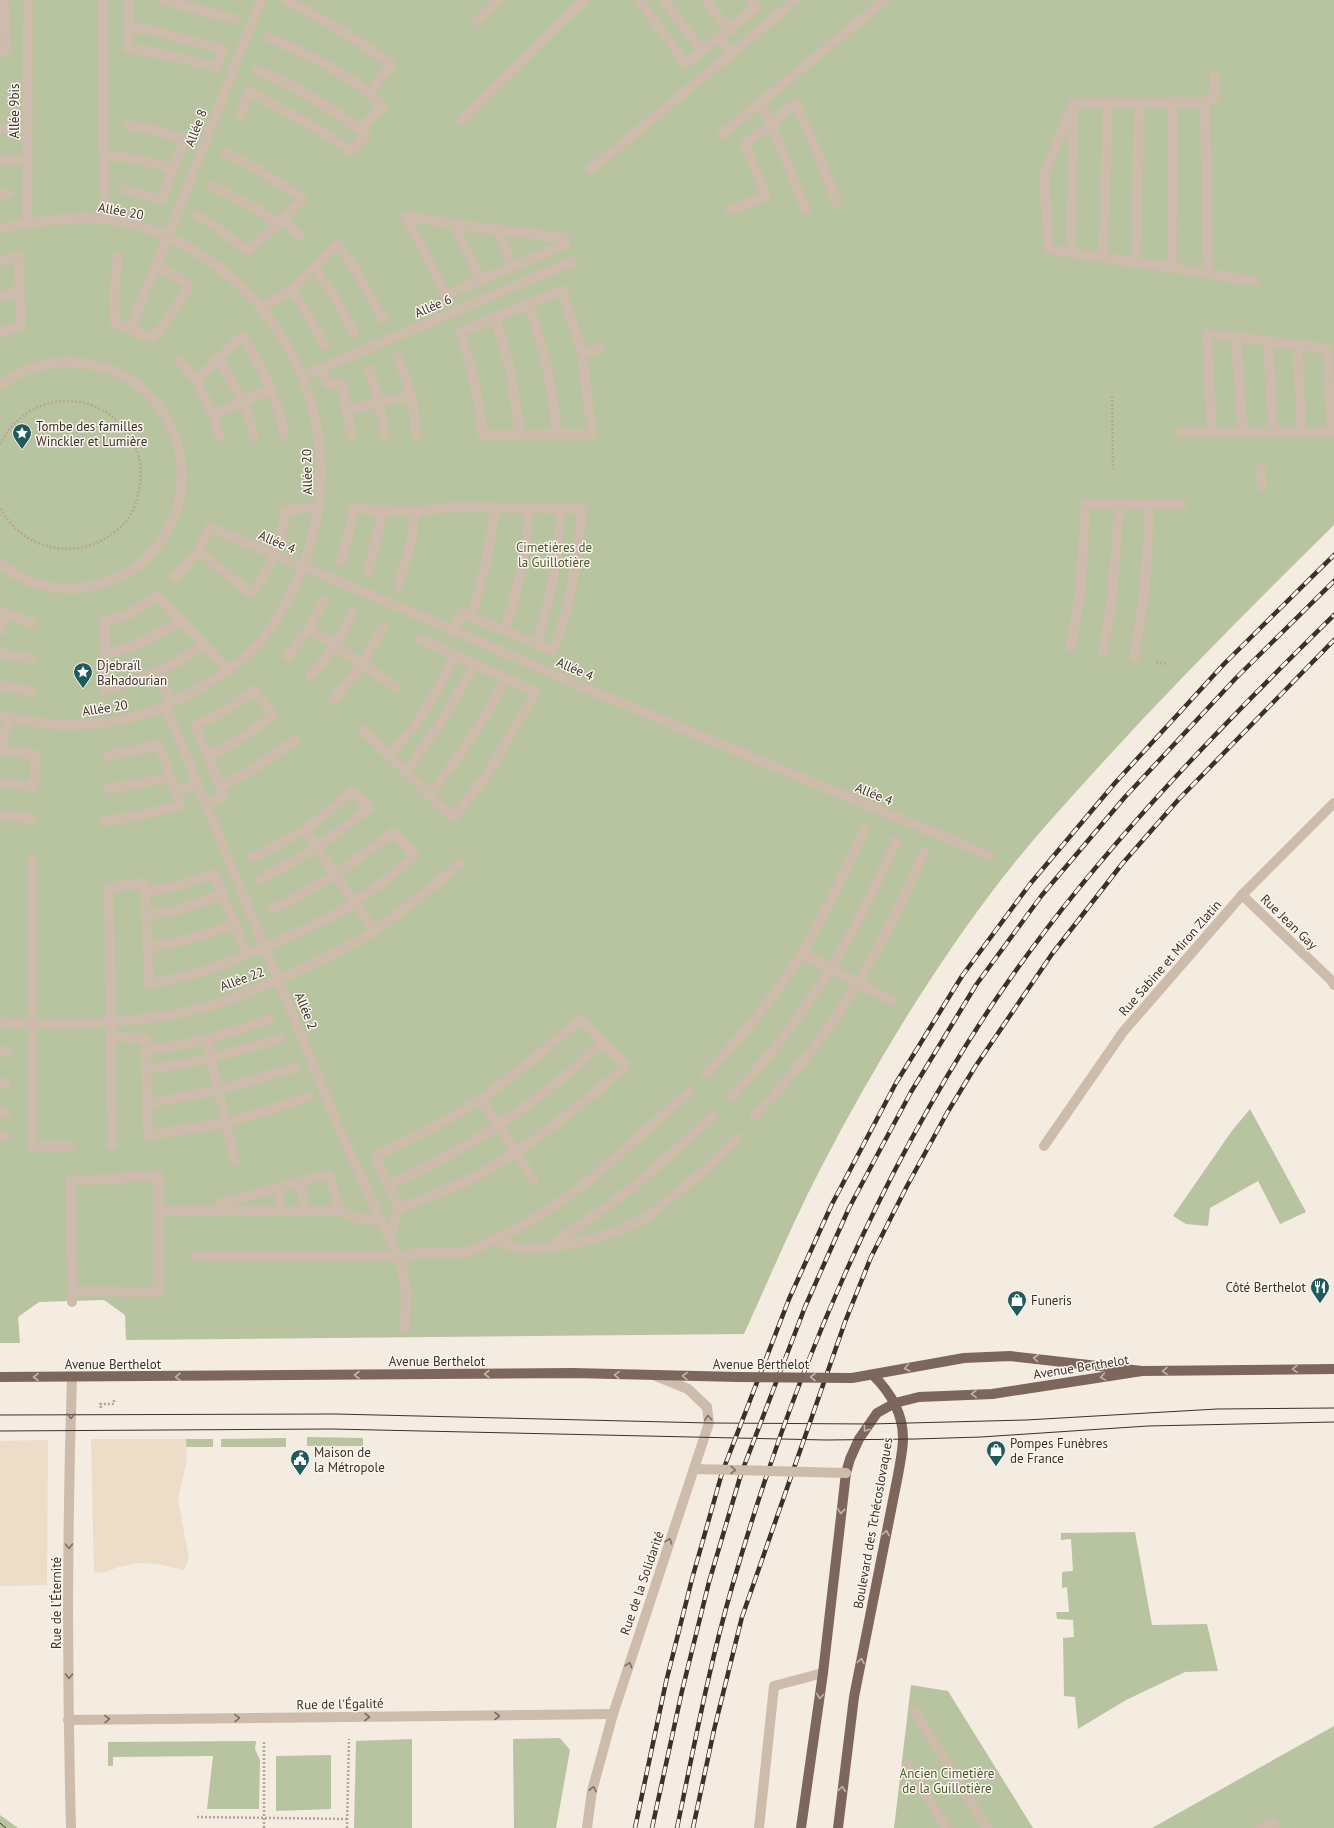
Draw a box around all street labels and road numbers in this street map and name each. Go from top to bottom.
street label: Allée 9bis [6,84,23,138]
street label: Allée 8 [181,107,211,149]
street label: Allée 20 [97,199,145,223]
street label: Allée 6 [412,291,454,321]
street label: Allée 20 [298,449,316,495]
street label: Allée 4 [256,527,298,557]
street label: Allée 4 [554,654,596,684]
street label: Allée 20 [81,696,129,720]
street label: Allée 4 [853,779,895,809]
street label: Rue Jean Gay [1257,891,1321,953]
street label: Rue Sabine et Miron Zlatin [1115,897,1225,1019]
street label: Allée 22 [218,963,266,995]
street label: Allée 2 [291,990,321,1032]
street label: Avenue Berthelot [1032,1351,1131,1383]
street label: Avenue Berthelot [389,1353,486,1370]
street label: Avenue Berthelot [65,1356,162,1373]
street label: Avenue Berthelot [713,1356,810,1373]
street label: Boulevard des Tchécoslovaques [850,1436,896,1610]
street label: Rue de la Solidarité [616,1529,668,1637]
street label: Rue de l'Éternité [48,1557,65,1649]
street label: Rue de l'Égalité [296,1695,384,1713]

